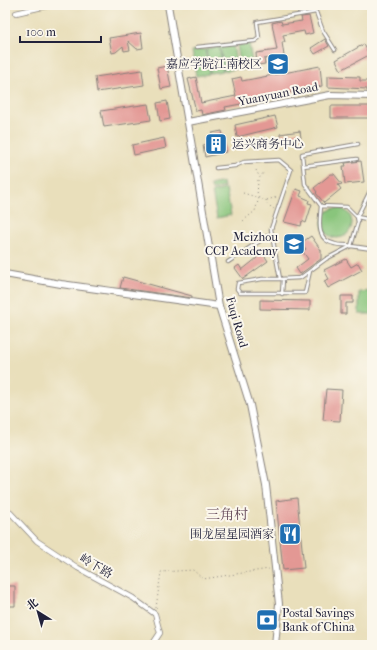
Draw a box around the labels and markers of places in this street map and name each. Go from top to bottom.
school or university icon: 嘉应学院江南校区 [265,51,291,77]
place label: 嘉应学院江南校区 [166,57,262,71]
building icon: 运兴商务中心 [203,131,229,157]
place label: 运兴商务中心 [232,137,304,151]
place label: Meizhou CCP Academy [205,230,279,258]
school or university icon: Meizhou CCP Academy [281,231,307,257]
restaurant icon: 围龙屋星园酒家 [277,521,303,547]
place label: 围龙屋星园酒家 [190,527,274,541]
place label: Postal Savings Bank of China [282,606,355,634]
bank icon: Postal Savings Bank of China [254,607,280,633]

